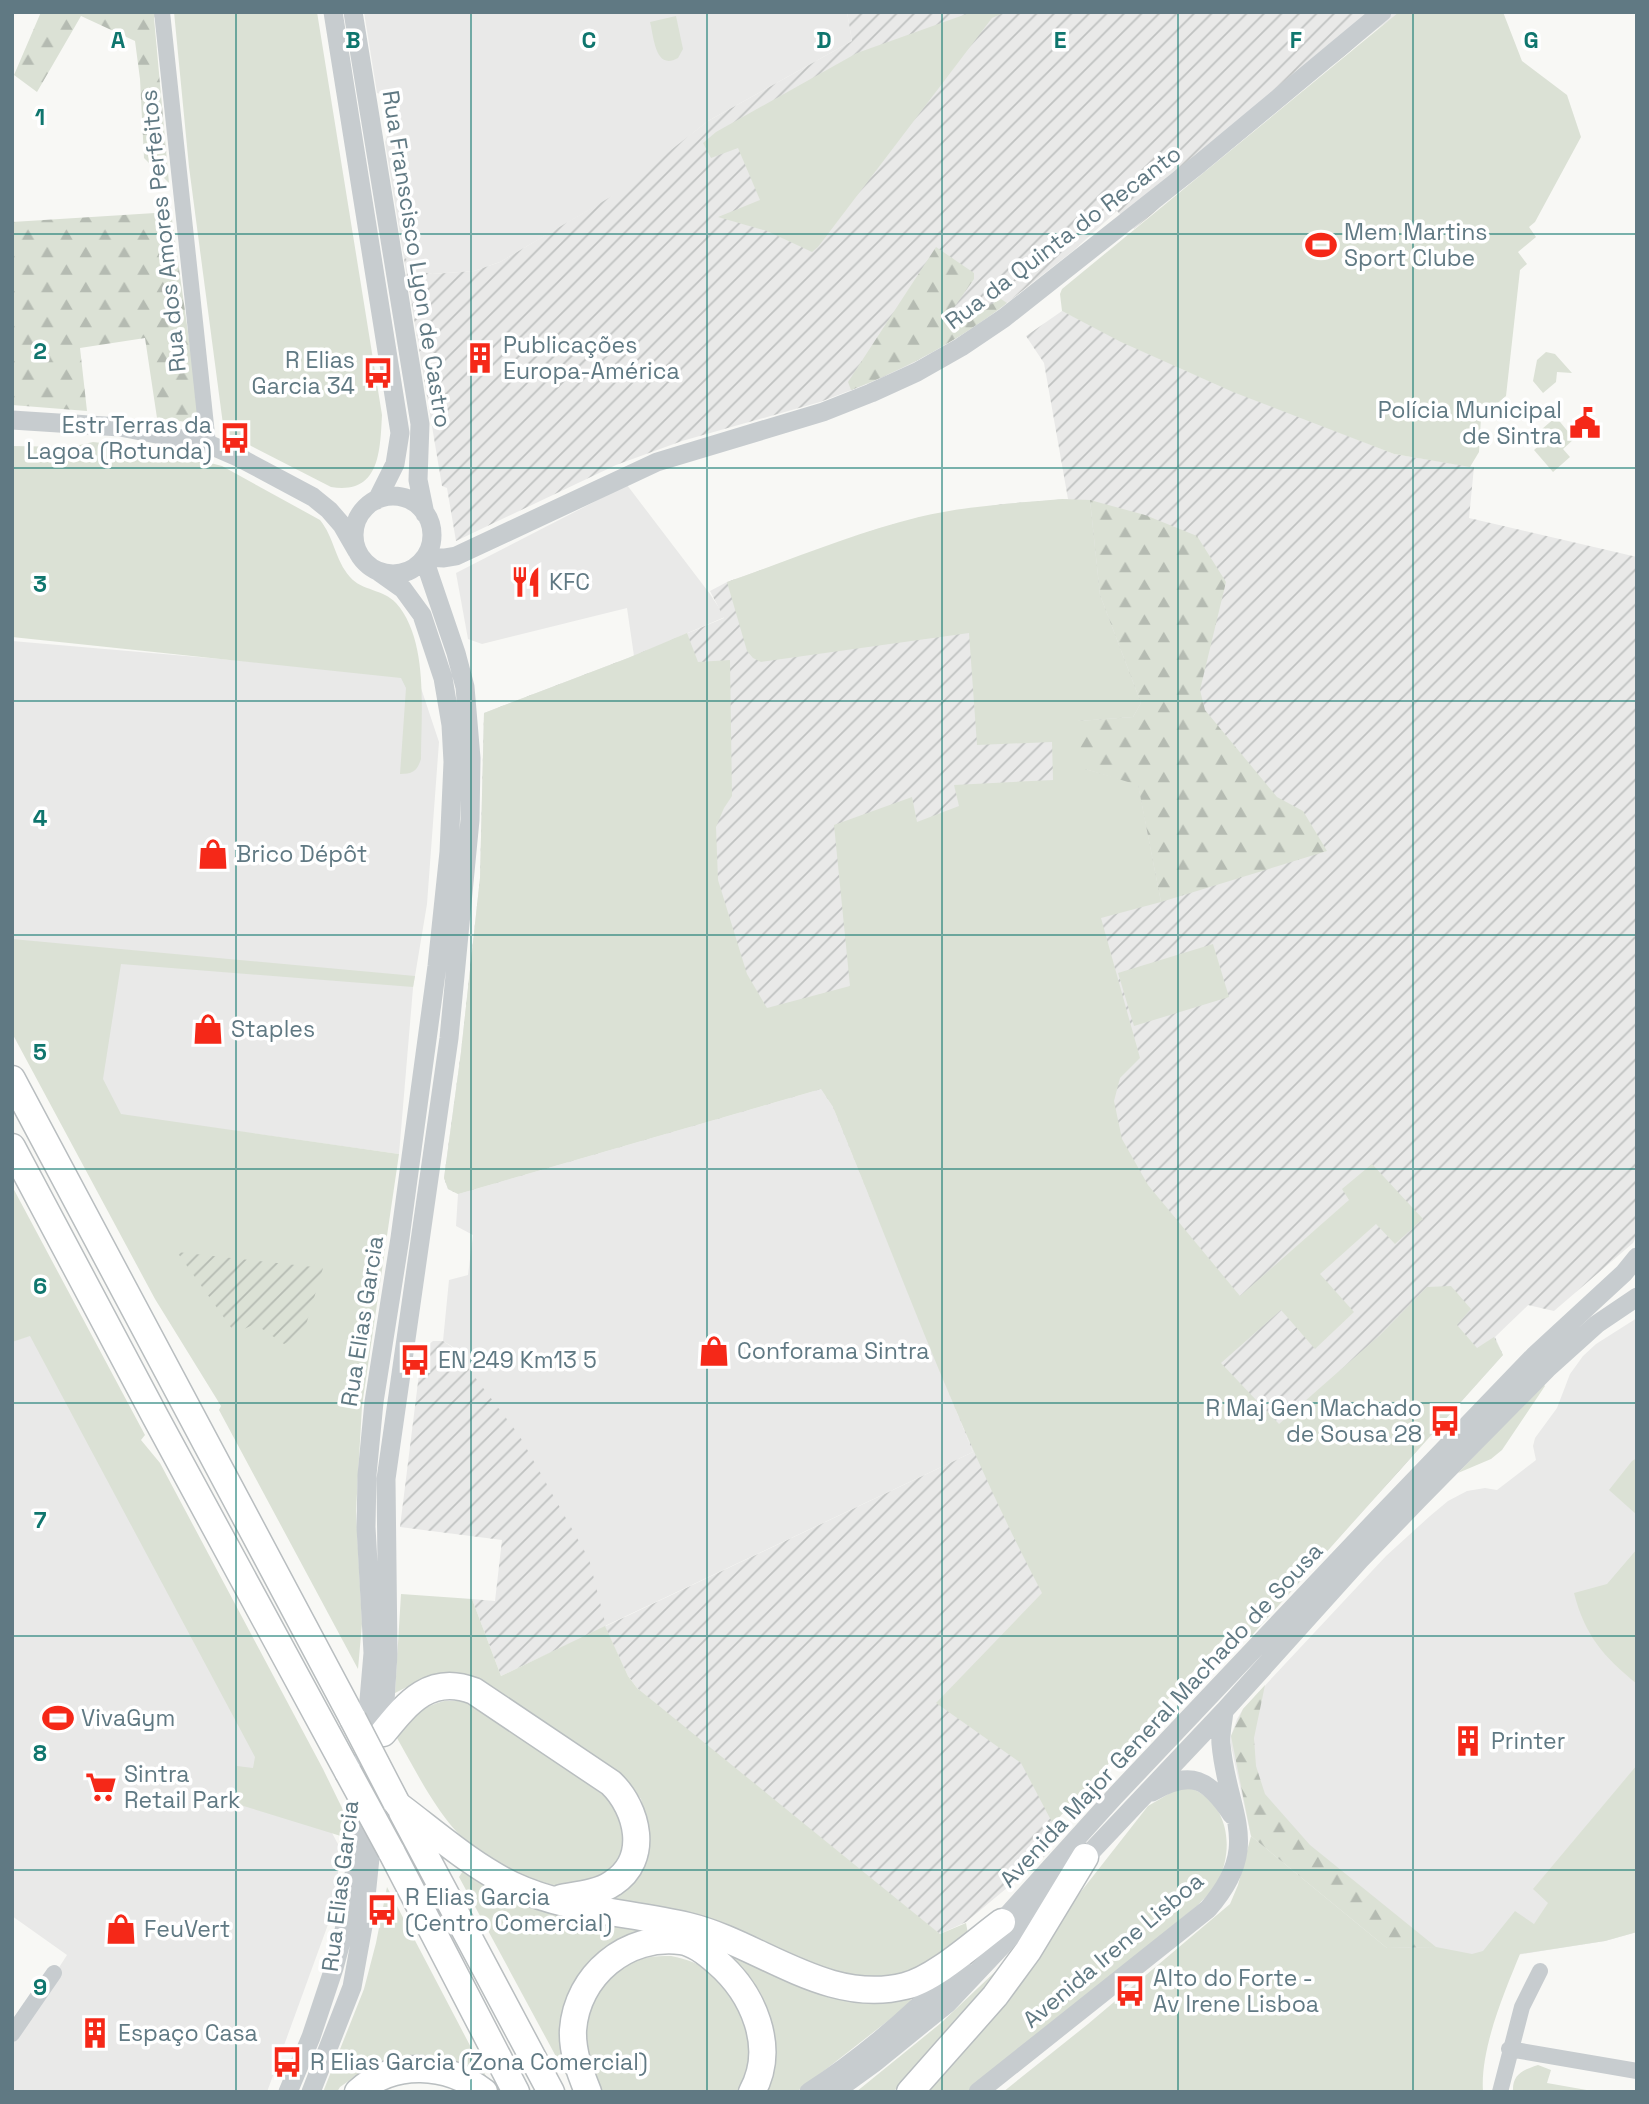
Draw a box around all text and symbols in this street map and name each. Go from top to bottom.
text: A [111,25,126,55]
text: B [345,25,361,55]
text: C [582,25,596,55]
text: D [816,25,832,55]
text: E [1054,25,1066,55]
text: F [1290,25,1302,55]
text: G [1523,25,1539,55]
street label: Rua dos Amores Perfeitos [133,88,193,374]
street label: Rua Franscisco Lyon de Castro [375,88,459,430]
text: 1 [35,102,45,132]
street label: Rua da Quinta do Recanto [939,138,1187,336]
place label: Mem Martins Sport Clube [1344,217,1487,273]
sports icon: Mem Martins Sport Clube [1304,228,1338,262]
place label: Publicações Europa-América [503,330,680,386]
text: 2 [33,336,47,366]
building icon: Publicações Europa-América [463,341,497,375]
place label: R Elias Garcia 34 [252,345,355,401]
bus stop icon: R Elias Garcia 34 [361,356,395,390]
place label: Polícia Municipal de Sintra [1378,395,1562,451]
public building icon: Polícia Municipal de Sintra [1568,406,1602,440]
place label: Estr Terras da Lagoa (Rotunda) [26,410,212,466]
bus stop icon: Estr Terras da Lagoa (Rotunda) [218,421,252,455]
restaurant icon: KFC [509,565,543,599]
place label: KFC [549,567,590,597]
text: 3 [33,569,47,599]
text: 4 [33,803,48,833]
shop icon: Brico Dépôt [196,837,230,871]
place label: Brico Dépôt [236,839,367,869]
shop icon: Staples [191,1012,225,1046]
place label: Staples [231,1014,315,1044]
text: 5 [33,1037,47,1067]
street label: Rua Elias Garcia [334,1234,390,1408]
text: 6 [33,1271,47,1301]
shop icon: Conforama Sintra [697,1334,731,1368]
place label: Conforama Sintra [737,1336,930,1366]
bus stop icon: EN 249 Km13 5 [398,1343,432,1377]
place label: EN 249 Km13 5 [438,1345,597,1375]
place label: R Maj Gen Machado de Sousa 28 [1205,1393,1422,1449]
bus stop icon: R Maj Gen Machado de Sousa 28 [1428,1404,1462,1438]
text: 7 [34,1505,47,1535]
street label: Avenida Major General Machado de Sousa [993,1536,1329,1894]
sports icon: VivaGym [41,1701,75,1735]
place label: VivaGym [81,1703,175,1733]
building icon: Printer [1451,1724,1485,1758]
place label: Printer [1491,1726,1565,1756]
text: 8 [33,1738,47,1768]
place label: Sintra Retail Park [124,1759,240,1815]
supermarket icon: Sintra Retail Park [84,1770,118,1804]
street label: Rua Elias Garcia [315,1799,365,1973]
street label: Avenida Irene Lisboa [1016,1866,1210,2034]
place label: R Elias Garcia (Centro Comercial) [405,1882,612,1938]
bus stop icon: R Elias Garcia (Centro Comercial) [365,1893,399,1927]
shop icon: FeuVert [104,1912,138,1946]
place label: FeuVert [144,1914,230,1944]
place label: Alto do Forte - Av Irene Lisboa [1153,1963,1319,2019]
text: 9 [33,1972,47,2002]
bus stop icon: Alto do Forte - Av Irene Lisboa [1113,1974,1147,2008]
building icon: Espaço Casa [78,2016,112,2050]
place label: Espaço Casa [118,2018,258,2048]
bus stop icon: R Elias Garcia (Zona Comercial) [270,2045,304,2079]
place label: R Elias Garcia (Zona Comercial) [310,2047,648,2077]

